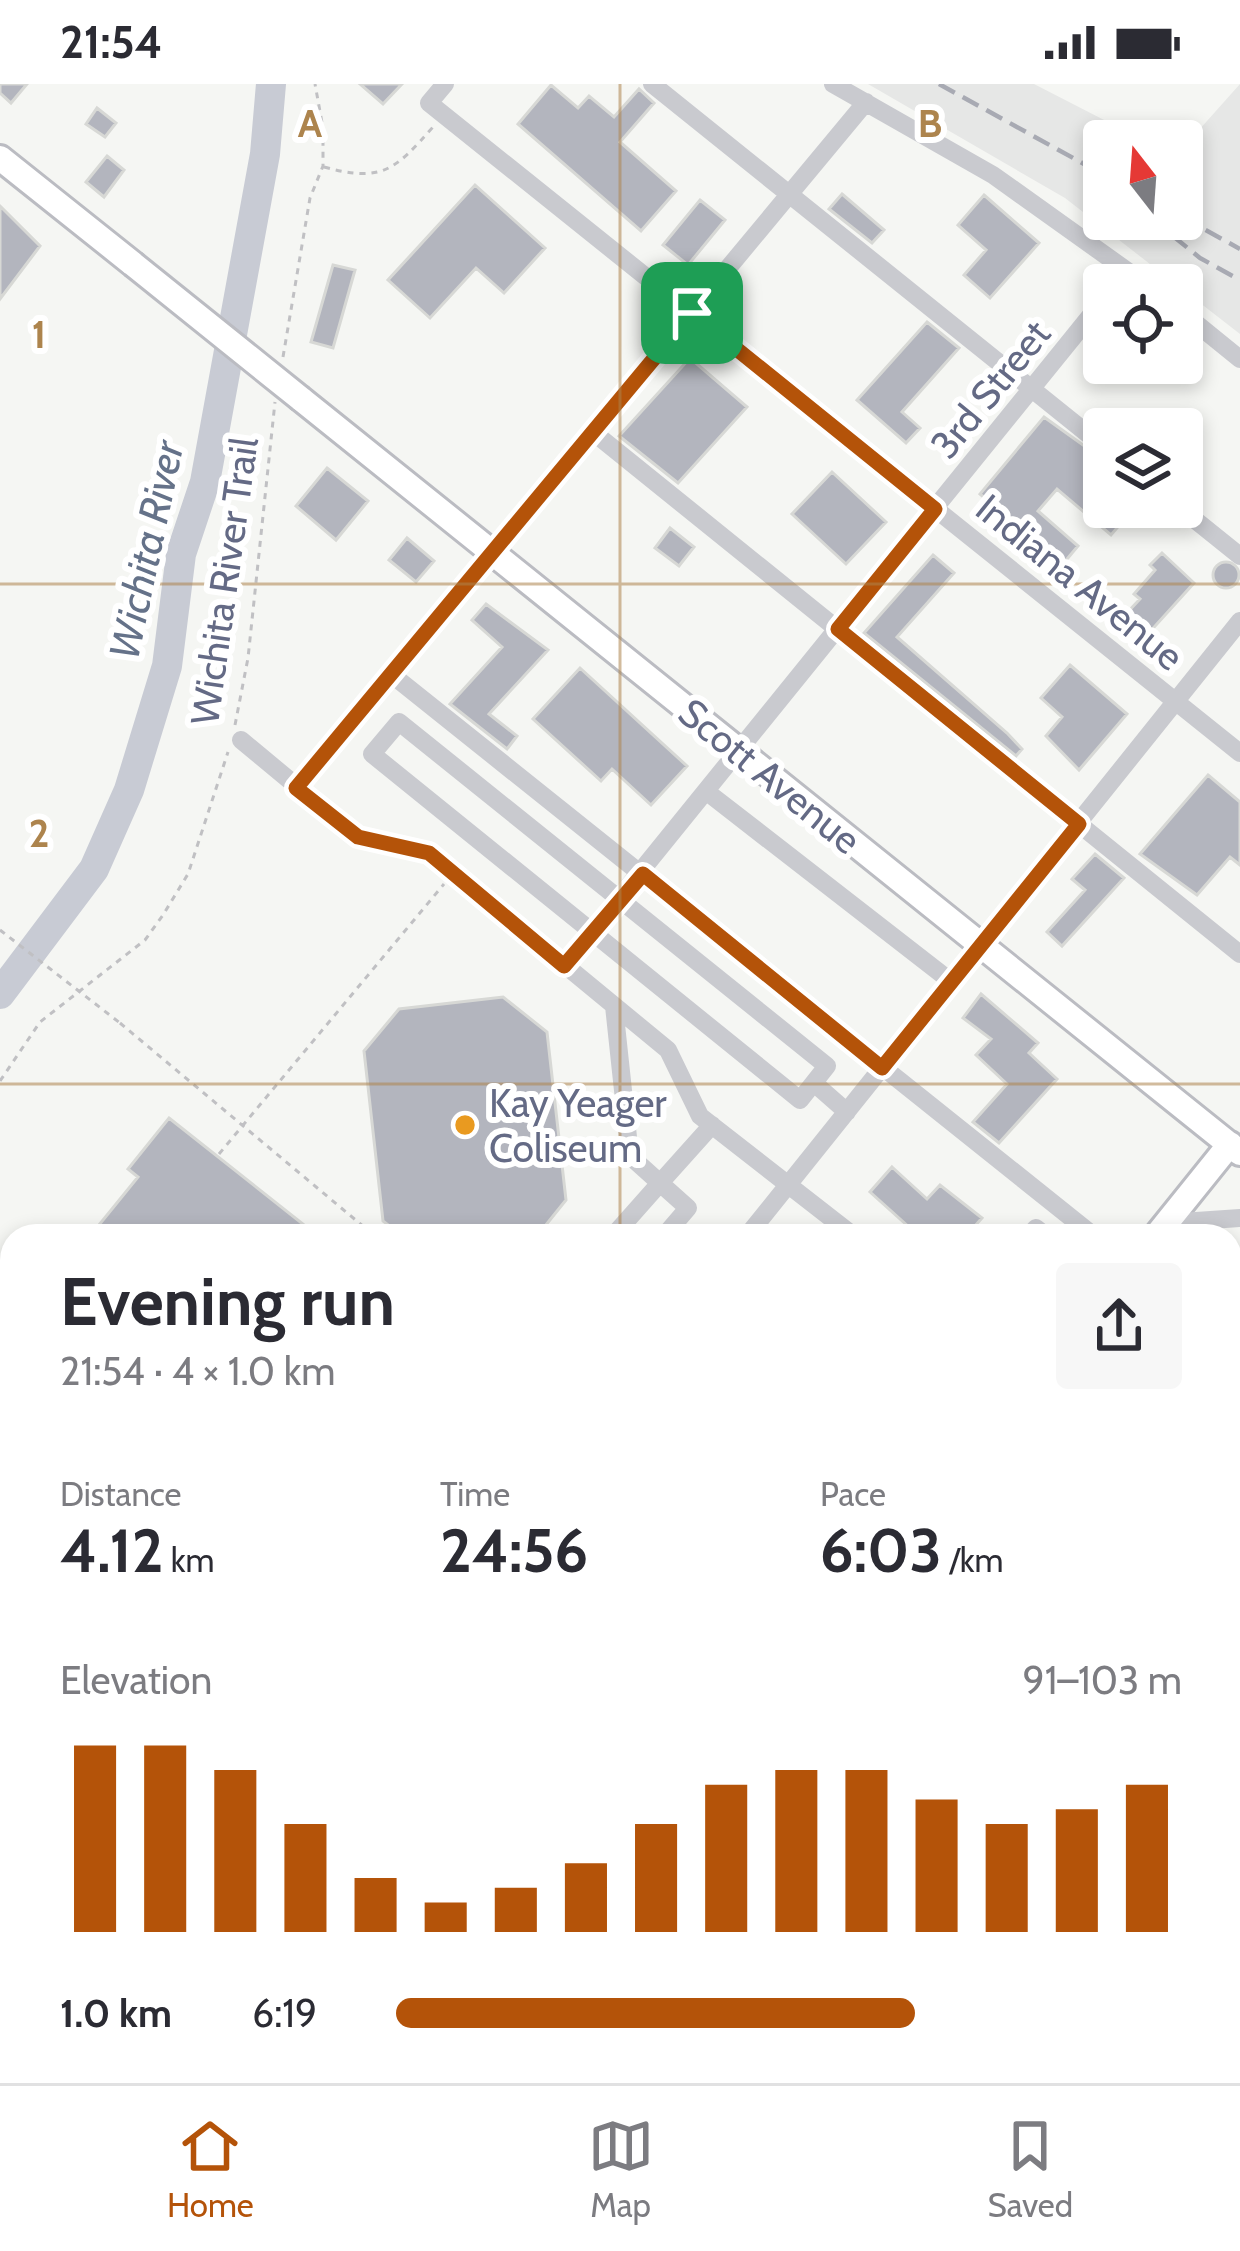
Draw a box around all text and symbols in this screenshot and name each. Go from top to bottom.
text: 21:54 [60,15,163,69]
text: A [298,99,323,147]
text: B [918,99,942,147]
north arrow [1083,120,1203,240]
map controls [1083,120,1203,528]
pin [641,262,743,364]
button: locate [1083,264,1203,384]
icon: arrive [659,280,725,346]
text: 1 [32,310,46,358]
street label: 3rd Street [920,310,1060,468]
button: layers [1083,408,1203,528]
water label: Wichita River [97,434,195,664]
street label: Wichita River Trail [180,434,268,728]
street label: Indiana Avenue [967,484,1193,680]
street label: Scott Avenue [669,688,871,864]
text: 2 [29,809,49,857]
place label: Kay Yeager Coliseum [489,1079,667,1172]
marker: Kay Yeager Coliseum [452,1112,478,1138]
text: Evening run [60,1261,395,1342]
button: share [1056,1263,1182,1389]
text: 21:54 · 4 × 1.0 km [60,1347,336,1395]
text: Distance [60,1474,181,1514]
text: Time [440,1474,510,1514]
text: Pace [820,1474,886,1514]
text: 4.12 [60,1514,163,1587]
text: 24:56 [440,1514,588,1587]
text: 6:03 [820,1514,942,1587]
text: km [163,1540,215,1580]
text: /km [942,1540,1004,1580]
text: Elevation [60,1656,212,1704]
text: 91–103 m [1022,1656,1182,1704]
text: 1.0 km [60,1989,172,2037]
text: 6:19 [252,1989,317,2037]
tab: Home [167,2113,254,2225]
tab: Map [588,2113,654,2225]
tab: Saved [987,2113,1073,2225]

